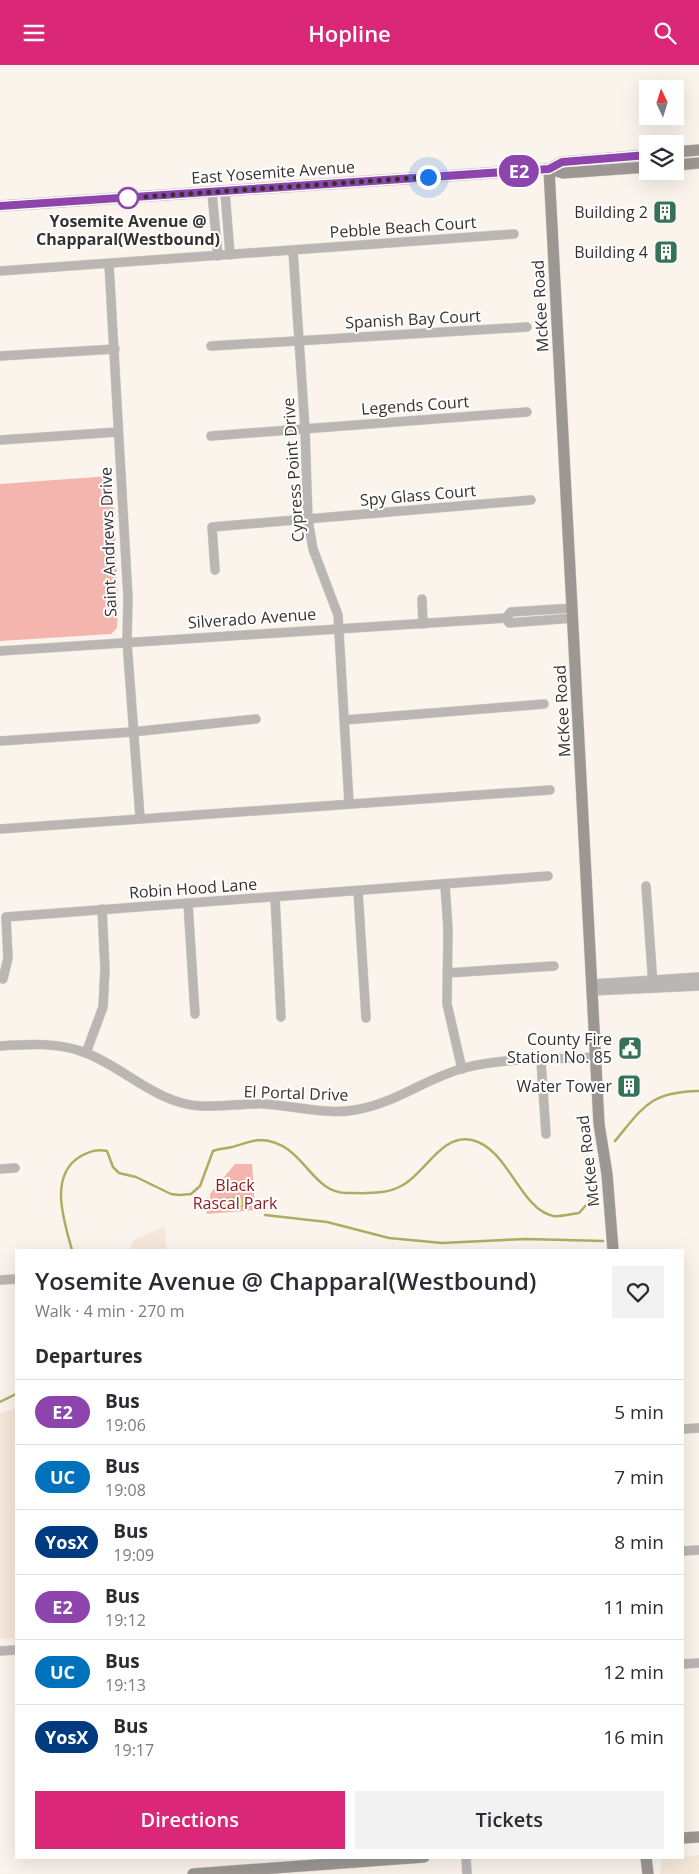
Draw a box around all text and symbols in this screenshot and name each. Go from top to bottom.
text: Hopline [308,18,391,48]
icon: menu [20,19,48,47]
icon: search [651,19,679,47]
north arrow [639,80,684,125]
map controls [639,80,684,180]
button: layers [639,135,684,180]
street label: East Yosemite Avenue [191,155,356,189]
line badge: E2 [496,155,542,187]
text: E2 [509,159,529,183]
your location [416,165,441,190]
marker: Yosemite Avenue @ Chapparal(Westbound) [117,187,139,209]
building icon: Building 2 [652,199,678,225]
place label: Building 2 [574,201,648,223]
place label: Yosemite Avenue @ Chapparal(Westbound) [36,210,220,250]
street label: Pebble Beach Court [329,211,477,243]
building icon: Building 4 [653,239,679,265]
place label: Building 4 [574,241,648,263]
street label: McKee Road [527,259,553,353]
street label: Spanish Bay Court [344,304,482,334]
street label: Legends Court [360,390,470,420]
street label: Cypress Point Drive [277,397,309,543]
street label: Saint Andrews Drive [94,467,122,617]
street label: Spy Glass Court [359,479,477,511]
street label: Silverado Avenue [187,603,317,633]
street label: McKee Road [549,664,575,758]
street label: Robin Hood Lane [128,873,258,903]
place label: County Fire Station No. 85 [507,1028,612,1068]
public building icon: County Fire Station No. 85 [617,1035,643,1061]
building icon: Water Tower [616,1073,642,1099]
place label: Water Tower [517,1075,612,1097]
street label: El Portal Drive [243,1080,349,1106]
street label: McKee Road [571,1114,605,1208]
park label: Black Rascal Park [193,1174,278,1214]
text: Yosemite Avenue @ Chapparal(Westbound) [35,1264,536,1297]
button: heart [612,1266,664,1318]
text: Walk · 4 min · 270 m [35,1300,185,1322]
text: Departures [35,1343,142,1369]
text: Bus [105,1388,140,1414]
text: 5 min [614,1399,664,1425]
text: E2 [52,1400,73,1424]
text: 19:06 [105,1414,146,1436]
text: Bus [105,1453,140,1479]
text: 7 min [614,1464,664,1490]
text: UC [50,1465,75,1489]
text: 19:08 [105,1479,146,1501]
text: Bus [113,1518,148,1544]
text: 8 min [614,1529,664,1555]
text: YosX [45,1530,88,1554]
text: 19:09 [113,1544,154,1566]
text: Bus [105,1583,140,1609]
text: 11 min [603,1594,664,1620]
text: E2 [52,1595,73,1619]
text: 19:12 [105,1609,146,1631]
text: Bus [105,1648,140,1674]
text: 12 min [603,1659,664,1685]
text: UC [50,1660,75,1684]
text: 19:13 [105,1674,146,1696]
text: Bus [113,1713,148,1739]
text: 16 min [603,1724,664,1750]
text: YosX [45,1725,88,1749]
text: 19:17 [113,1739,154,1761]
button: Directions [35,1791,345,1849]
button: Tickets [355,1791,664,1849]

